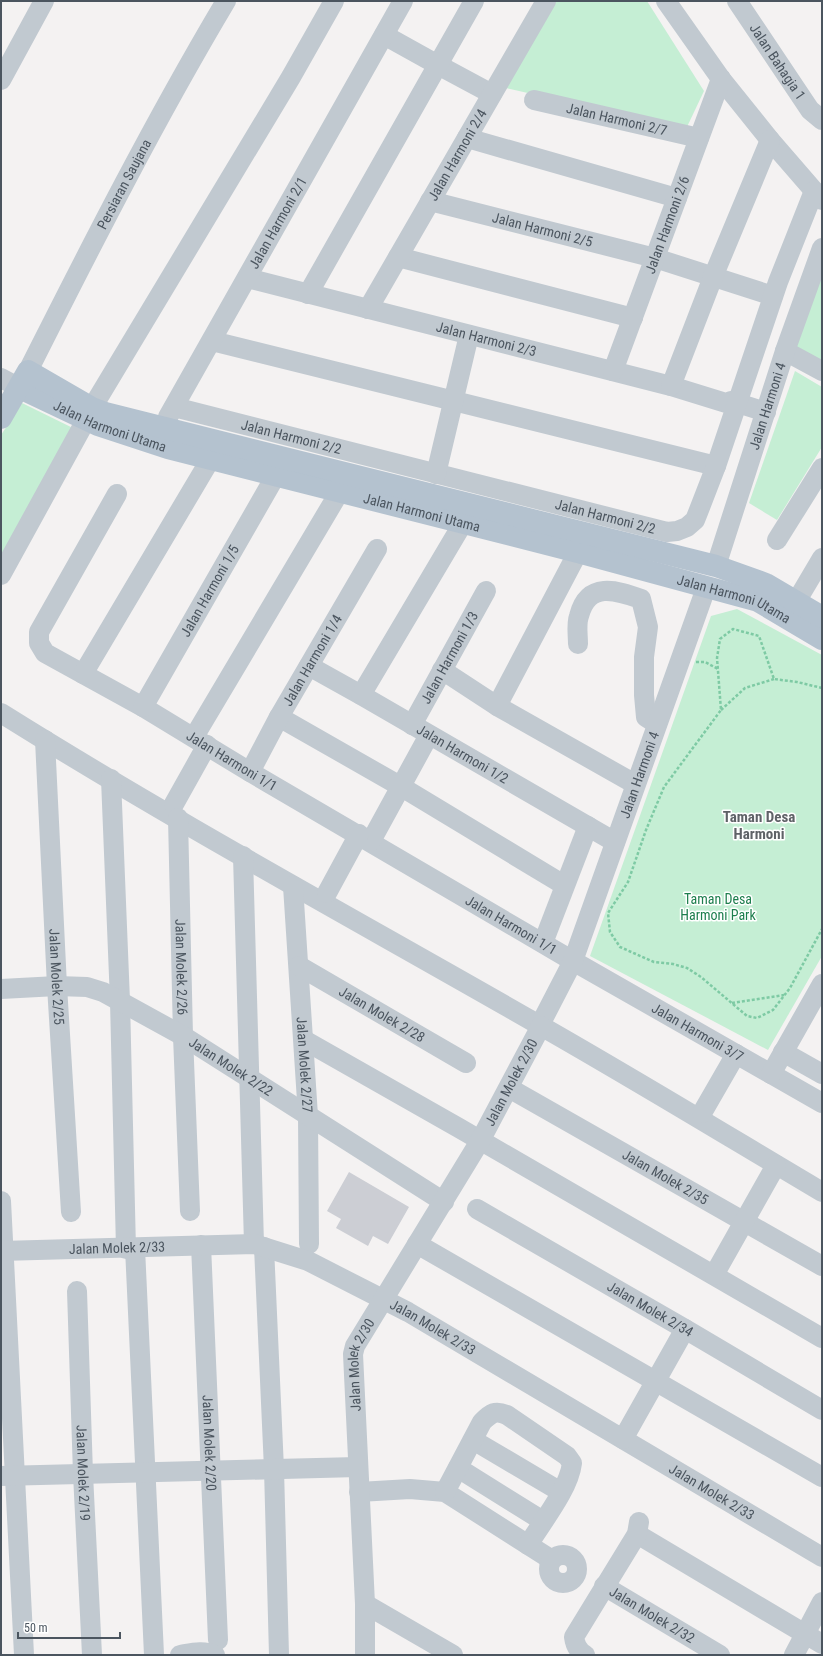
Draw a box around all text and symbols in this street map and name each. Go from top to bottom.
street label: Jalan Bahagia 1 [746,21,809,103]
street label: Jalan Harmoni 2/7 [565,100,669,138]
street label: Jalan Harmoni 2/4 [424,106,490,203]
street label: Persiaran Saujana [94,136,154,232]
street label: Jalan Harmoni 2/1 [245,174,310,272]
street label: Jalan Harmoni 2/6 [642,174,693,276]
street label: Jalan Harmoni 2/5 [491,209,594,250]
street label: Jalan Harmoni 2/3 [434,319,538,359]
street label: Jalan Harmoni 4 [746,360,789,452]
street label: Jalan Harmoni Utama [51,397,169,455]
street label: Jalan Harmoni 2/2 [239,416,343,457]
street label: Jalan Harmoni Utama [362,490,482,535]
street label: Jalan Harmoni 2/2 [553,496,657,537]
street label: Jalan Harmoni 1/5 [177,542,242,639]
street label: Jalan Harmoni Utama [675,571,793,626]
street label: Jalan Harmoni 1/3 [417,609,481,707]
street label: Jalan Harmoni 1/4 [279,612,345,709]
street label: Jalan Harmoni 1/2 [414,721,511,787]
street label: Jalan Harmoni 1/1 [184,727,280,794]
street label: Jalan Harmoni 4 [617,729,662,820]
district label: Taman Desa Harmoni [723,808,795,843]
park label: Taman Desa Harmoni Park [680,891,756,923]
street label: Jalan Harmoni 1/1 [463,892,560,958]
street label: Jalan Molek 2/26 [172,919,191,1015]
street label: Jalan Molek 2/25 [46,928,67,1025]
street label: Jalan Molek 2/28 [336,983,428,1045]
street label: Jalan Harmoni 3/7 [649,1000,746,1065]
street label: Jalan Molek 2/27 [294,1016,316,1113]
street label: Jalan Molek 2/22 [186,1034,276,1099]
street label: Jalan Molek 2/30 [481,1036,541,1129]
street label: Jalan Molek 2/35 [620,1146,711,1208]
street label: Jalan Molek 2/33 [69,1238,165,1257]
street label: Jalan Molek 2/34 [605,1278,696,1340]
street label: Jalan Molek 2/33 [387,1296,479,1358]
street label: Jalan Molek 2/30 [344,1316,378,1412]
street label: Jalan Molek 2/20 [199,1394,220,1491]
street label: Jalan Molek 2/19 [73,1425,93,1521]
street label: Jalan Molek 2/33 [666,1460,757,1523]
street label: Jalan Molek 2/32 [607,1583,698,1646]
scale bar [18,1614,120,1640]
text: 50 m [24,1621,48,1635]

